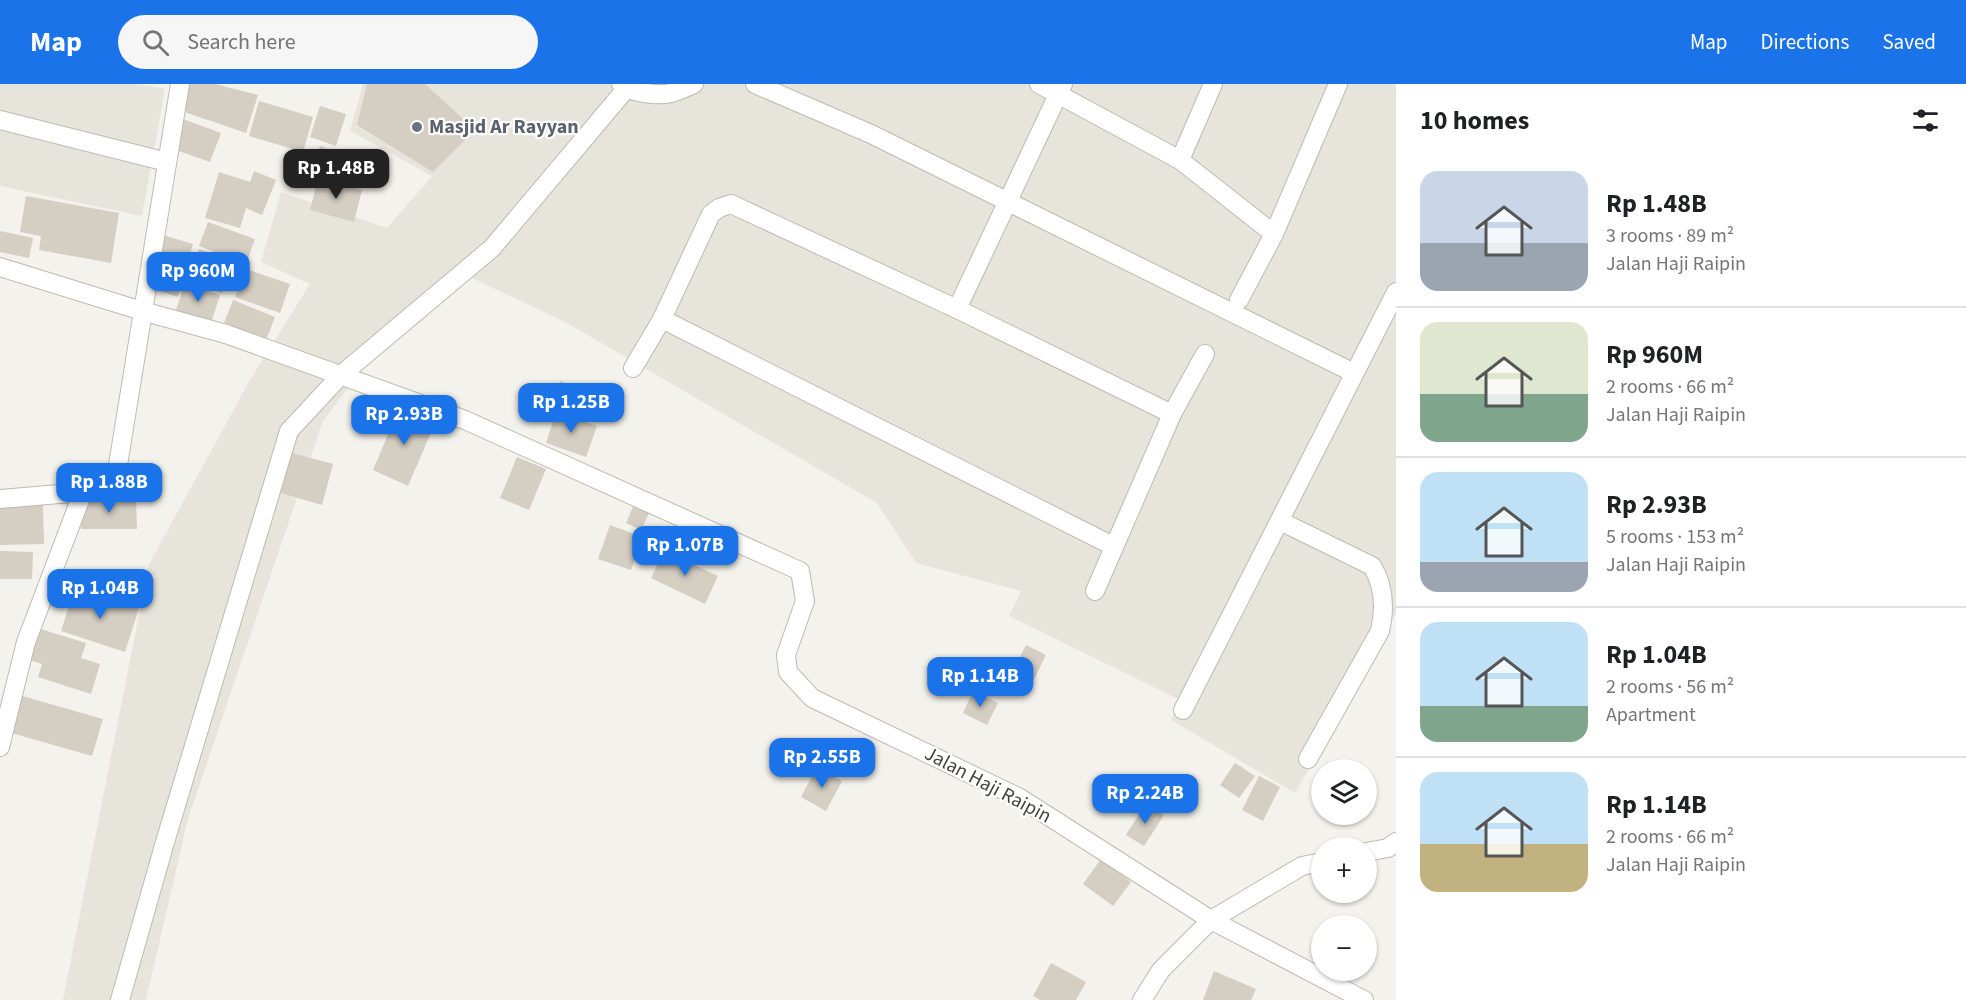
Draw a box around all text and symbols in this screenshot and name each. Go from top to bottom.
search box [118,15,538,69]
text: Map [30,22,82,62]
icon: search [139,26,172,59]
text: Search here [187,26,296,58]
text: Map [1690,27,1728,57]
text: Directions [1761,27,1849,57]
text: Saved [1882,27,1936,57]
text: 10 homes [1420,102,1529,139]
icon: filters [1909,104,1942,137]
place label: Masjid Ar Rayyan [429,113,579,141]
marker: Masjid Ar Rayyan [410,120,424,134]
pin: Rp 1.48B [274,149,398,200]
text: Rp 1.48B [297,154,375,182]
text: Rp 1.48B [1606,185,1707,222]
icon: home [1468,195,1540,267]
text: 3 rooms · 89 m² [1606,222,1734,250]
text: Jalan Haji Raipin [1606,250,1746,278]
pin: Rp 960M [143,252,253,303]
text: Rp 960M [161,257,235,285]
text: Rp 960M [1606,336,1703,373]
icon: home [1468,346,1540,418]
text: 2 rooms · 66 m² [1606,373,1734,401]
pin: Rp 1.25B [509,383,633,434]
text: Rp 1.25B [532,388,610,416]
pin: Rp 2.93B [342,395,466,446]
text: Rp 2.93B [365,400,443,428]
text: Jalan Haji Raipin [1606,401,1746,429]
pin: Rp 1.88B [47,463,171,514]
text: Rp 1.88B [70,468,148,496]
text: Rp 2.93B [1606,486,1707,523]
icon: home [1468,496,1540,568]
text: 5 rooms · 153 m² [1606,523,1744,551]
pin: Rp 1.07B [623,526,747,577]
text: Rp 1.07B [646,531,724,559]
text: Jalan Haji Raipin [1606,551,1746,579]
pin: Rp 1.04B [38,569,162,620]
text: Rp 1.04B [61,574,139,602]
text: Rp 1.04B [1606,636,1707,673]
icon: home [1468,646,1540,718]
pin: Rp 1.14B [918,657,1042,708]
text: Rp 1.14B [941,662,1019,690]
text: 2 rooms · 56 m² [1606,673,1734,701]
text: Apartment [1606,701,1696,729]
pin: Rp 2.55B [760,738,884,789]
street label: Jalan Haji Raipin [920,740,1056,830]
text: Rp 2.55B [783,743,861,771]
map controls [1311,759,1377,981]
button: layers [1311,759,1377,825]
pin: Rp 2.24B [1083,774,1207,825]
text: Rp 2.24B [1106,779,1184,807]
text: Rp 1.14B [1606,786,1707,823]
icon: home [1468,796,1540,868]
text: 2 rooms · 66 m² [1606,823,1734,851]
button: + [1311,837,1377,903]
text: Jalan Haji Raipin [1606,851,1746,879]
button: − [1311,915,1377,981]

